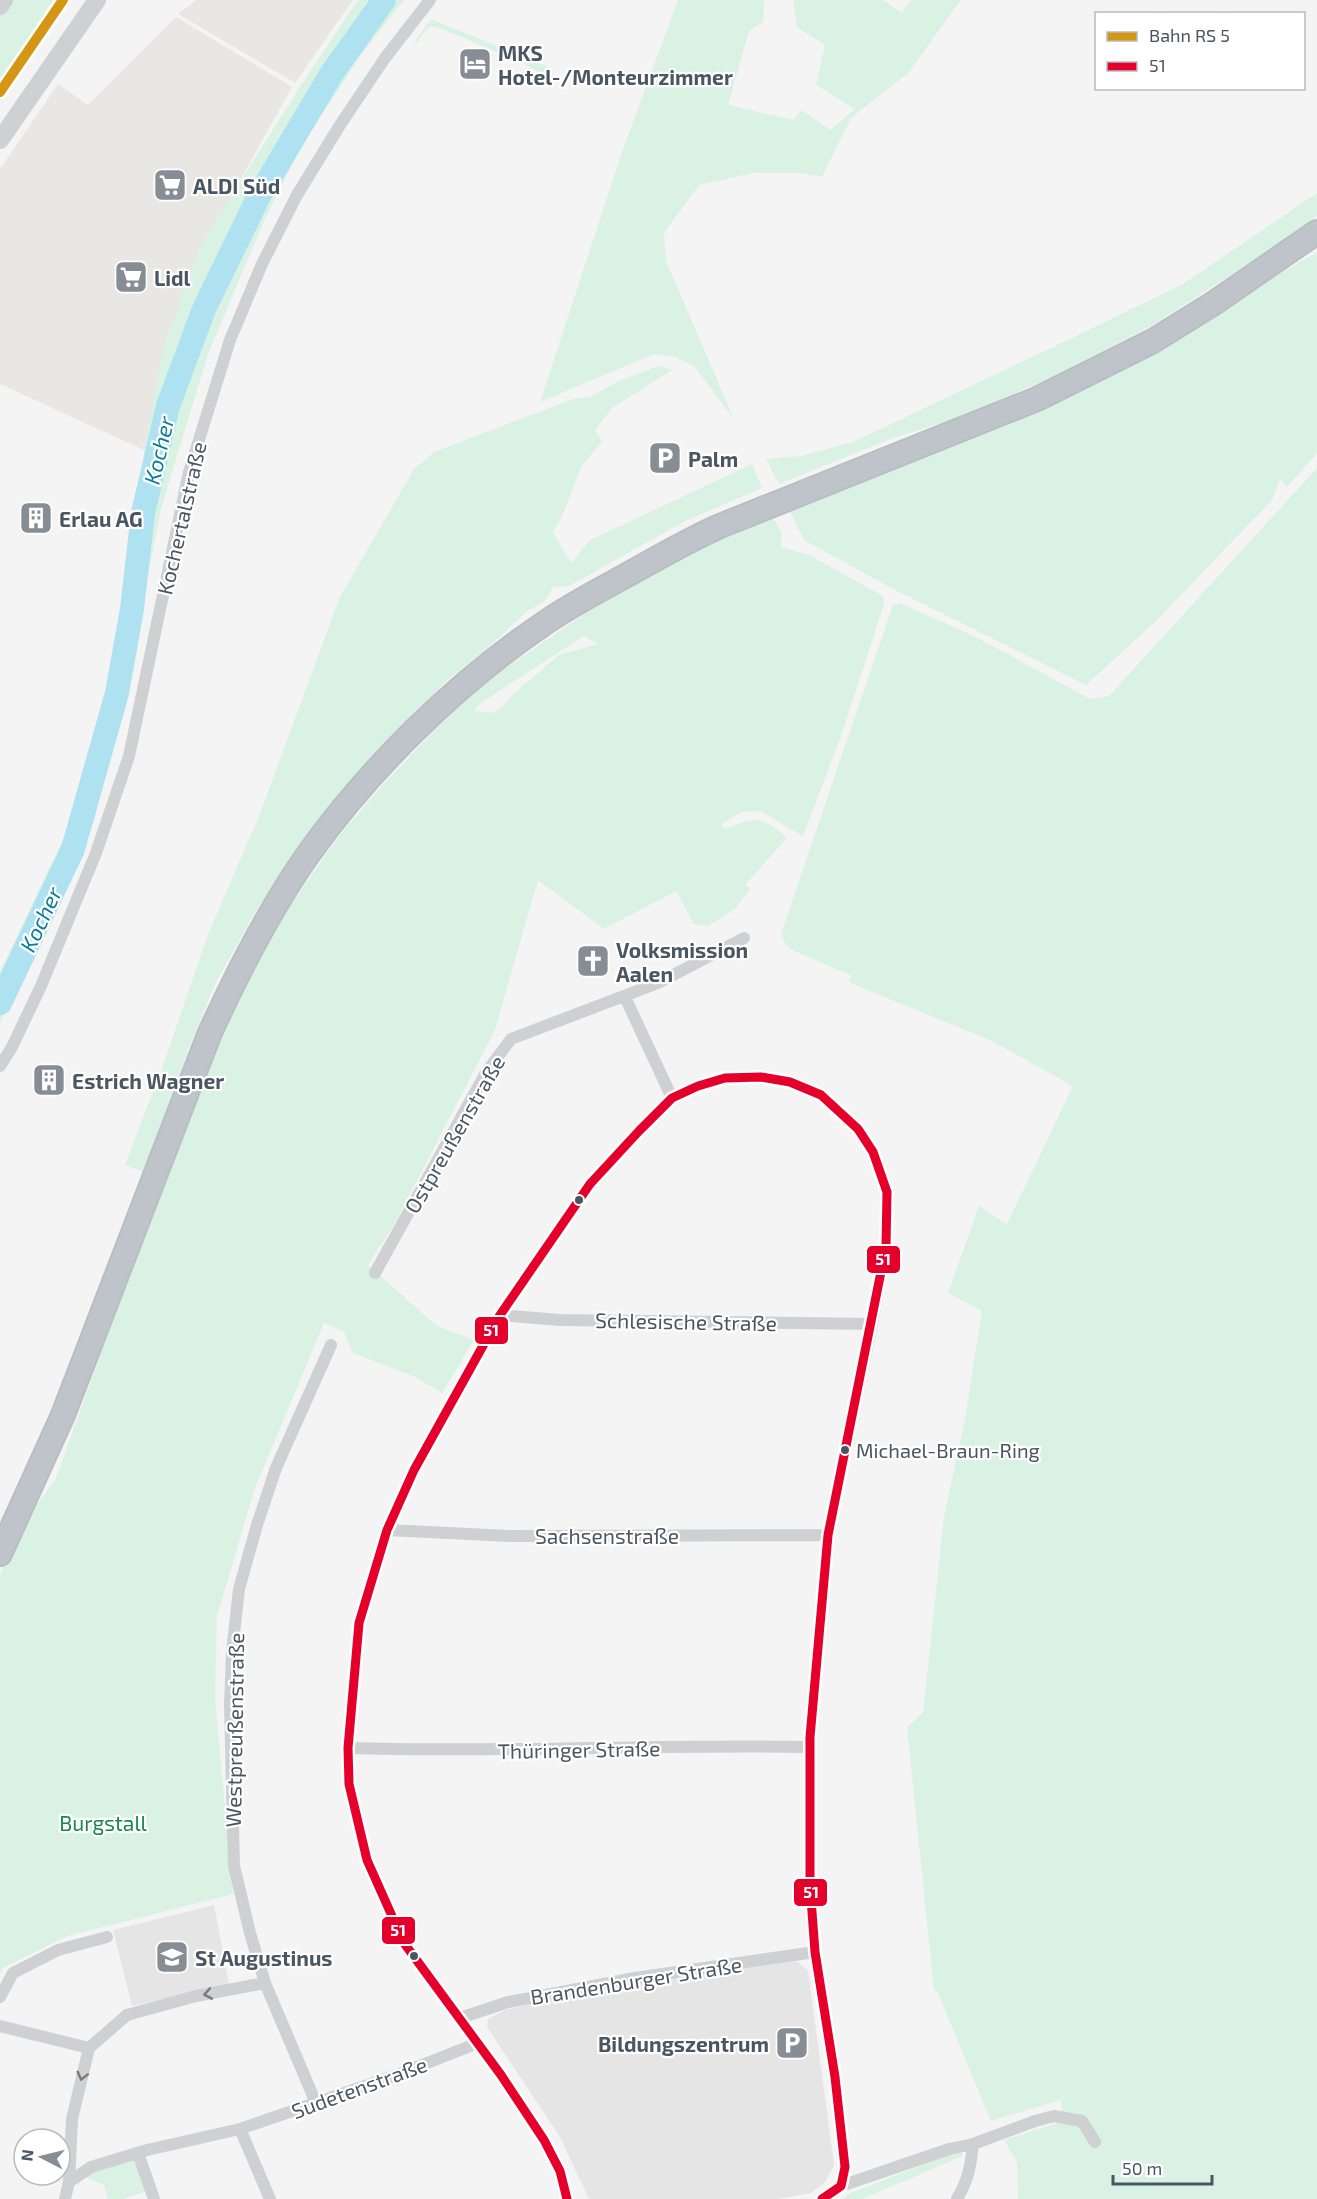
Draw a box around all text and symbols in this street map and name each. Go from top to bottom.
legend [1095,12,1305,90]
text: Bahn RS 5 [1149,24,1230,46]
place label: MKS Hotel-/Monteurzimmer [498,40,733,89]
hotel icon: MKS Hotel-/Monteurzimmer [457,46,493,82]
text: 51 [1149,54,1166,76]
supermarket icon: ALDI Süd [152,167,188,203]
place label: ALDI Süd [193,173,280,198]
supermarket icon: Lidl [113,259,149,295]
place label: Lidl [154,265,191,290]
water label: Kocher [138,412,179,487]
street label: Kochertalstraße [151,439,211,597]
parking icon: Palm [647,440,683,476]
place label: Palm [688,446,738,471]
building icon: Erlau AG [18,500,54,536]
place label: Erlau AG [59,506,143,531]
water label: Kocher [14,881,67,956]
place label: Volksmission Aalen [616,937,748,986]
church icon: Volksmission Aalen [575,943,611,979]
street label: Ostpreußenstraße [399,1051,509,1217]
building icon: Estrich Wagner [31,1062,67,1098]
place label: Estrich Wagner [72,1068,224,1093]
unlabelled marker [573,1194,585,1206]
line badge: 51 [866,1245,901,1274]
text: 51 [875,1249,891,1268]
street label: Schlesische Straße [595,1307,777,1335]
line badge: 51 [474,1316,509,1345]
text: 51 [483,1320,499,1339]
place label: Michael-Braun-Ring [856,1438,1040,1462]
marker: Michael-Braun-Ring [839,1444,851,1456]
street label: Sachsenstraße [535,1523,679,1548]
street label: Westpreußenstraße [220,1632,248,1828]
street label: Thüringer Straße [497,1735,661,1763]
park label: Burgstall [59,1810,148,1835]
line badge: 51 [793,1878,828,1907]
text: 51 [803,1882,819,1901]
line badge: 51 [381,1916,416,1945]
text: 51 [390,1920,406,1939]
school or university icon: St Augustinus [154,1939,190,1975]
place label: St Augustinus [195,1945,333,1970]
unlabelled marker [408,1950,420,1962]
street label: Brandenburger Straße [529,1951,743,2009]
one-way arrow [203,1987,213,2000]
parking icon: Bildungszentrum [774,2025,810,2061]
place label: Bildungszentrum [598,2031,769,2056]
street label: Sudetenstraße [288,2051,430,2123]
one-way arrow [77,2071,90,2081]
north arrow [12,2127,72,2187]
text: N [16,2148,37,2162]
scale bar [1113,2148,1212,2186]
text: 50 m [1122,2157,1162,2179]

